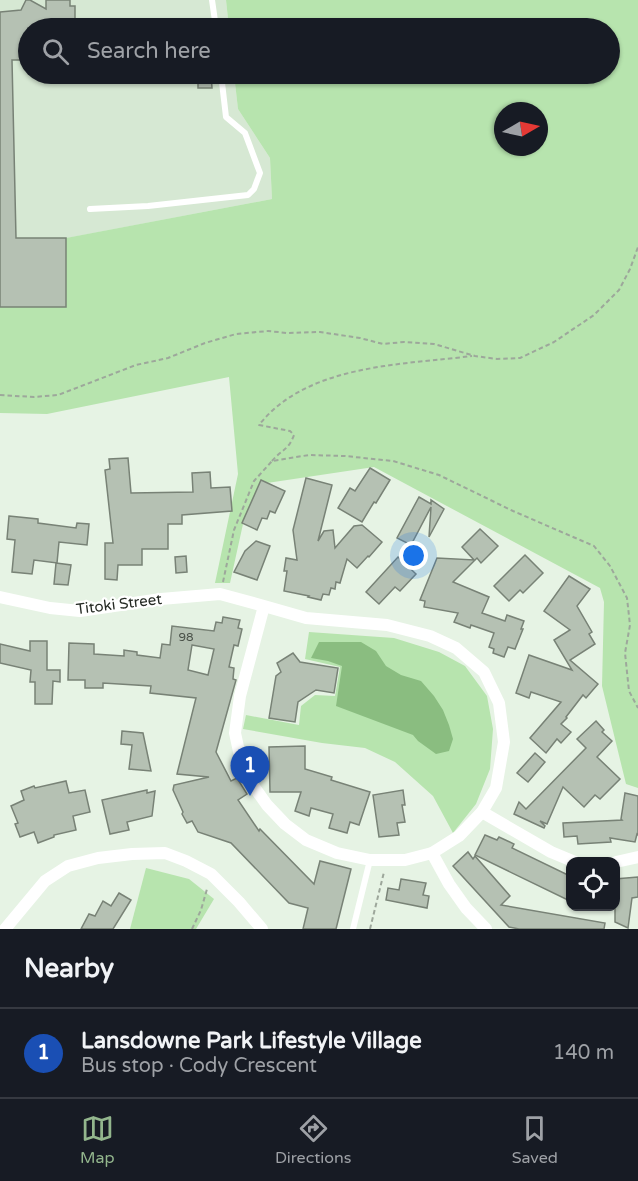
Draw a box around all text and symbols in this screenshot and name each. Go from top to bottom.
search box [18,18,620,84]
icon: search [39,35,72,68]
text: Search here [87,38,211,64]
north arrow [494,102,548,156]
your location [399,541,428,570]
street label: Titoki Street [75,590,163,618]
house number: 98 [178,630,194,644]
pin: 1 [230,746,270,796]
map controls [566,857,620,911]
button: locate [566,857,620,911]
text: Nearby [24,953,114,984]
text: Lansdowne Park Lifestyle Village [81,1028,422,1054]
text: 1 [37,1041,50,1065]
text: 140 m [553,1041,614,1065]
text: Bus stop · Cody Crescent [81,1054,317,1078]
tab: Map [80,1112,115,1168]
tab: Directions [275,1112,351,1168]
tab: Saved [512,1112,558,1168]

